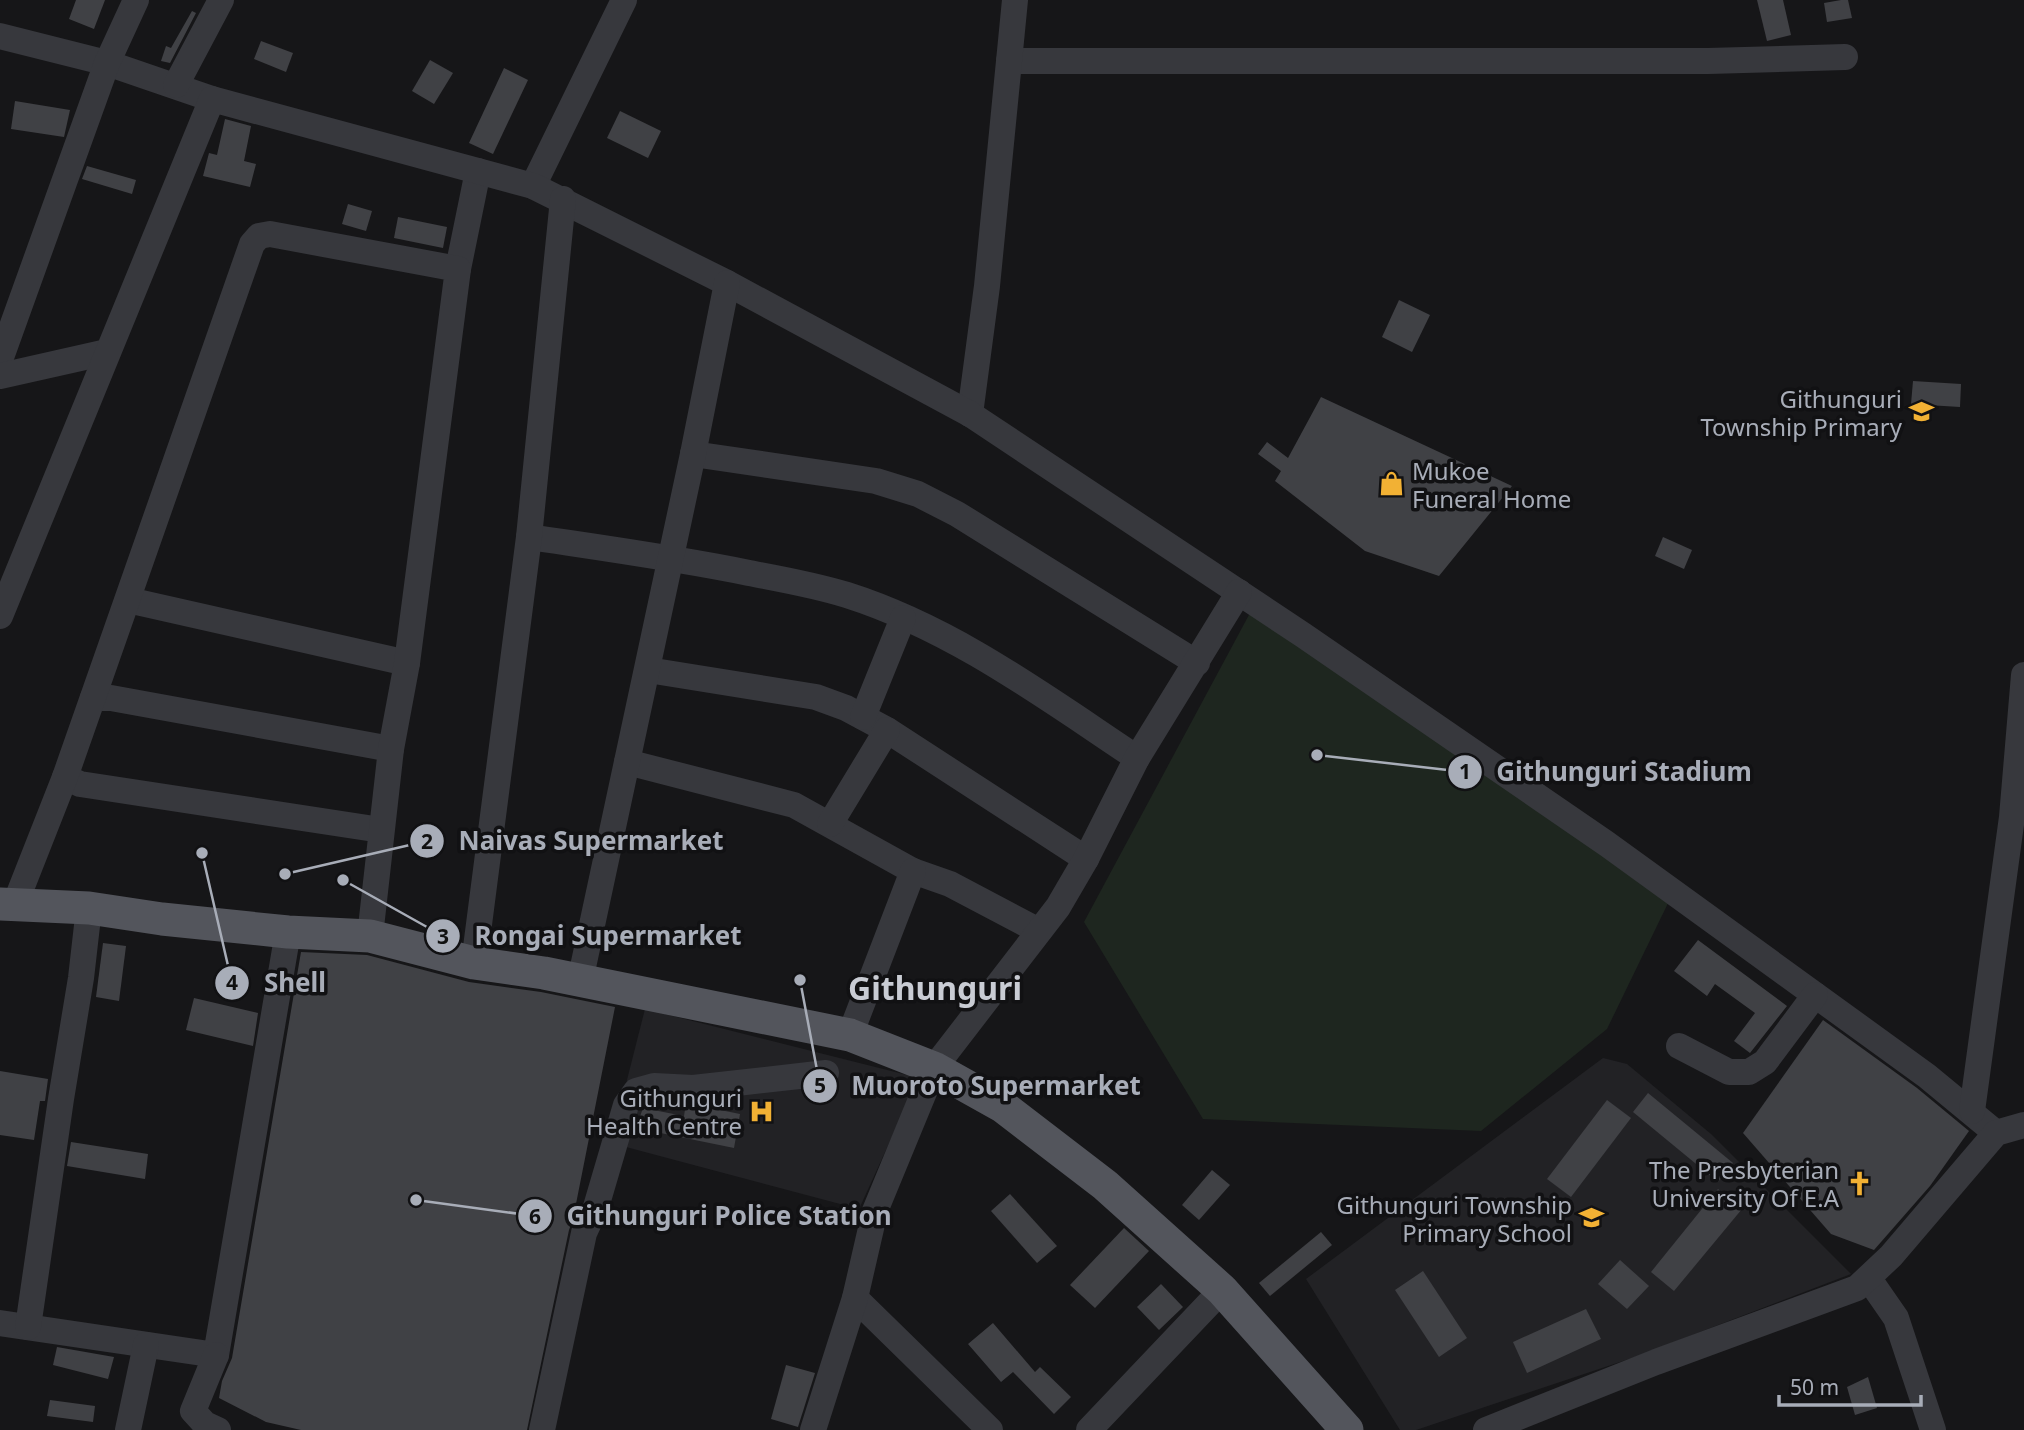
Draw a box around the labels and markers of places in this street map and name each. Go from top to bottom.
place label: Githunguri Township Primary [1700,382,1903,443]
school or university icon: Githunguri Township Primary [1908,398,1936,426]
place label: Mukoe Funeral Home [1412,454,1571,515]
shop icon: Mukoe Funeral Home [1378,470,1406,498]
callout: Githunguri Stadium [1447,749,1766,796]
callout: Naivas Supermarket [410,818,738,865]
callout: Rongai Supermarket [425,913,755,960]
callout: Shell [215,959,340,1006]
callout: Muoroto Supermarket [803,1062,1155,1109]
place label: Githunguri Health Centre [586,1081,742,1142]
hospital icon: Githunguri Health Centre [748,1097,776,1125]
place label: The Presbyterian University Of E.A [1649,1153,1840,1214]
church icon: The Presbyterian University Of E.A [1845,1169,1873,1197]
place label: Githunguri Township Primary School [1337,1188,1572,1249]
callout: Githunguri Police Station [518,1193,906,1240]
school or university icon: Githunguri Township Primary School [1578,1204,1606,1232]

